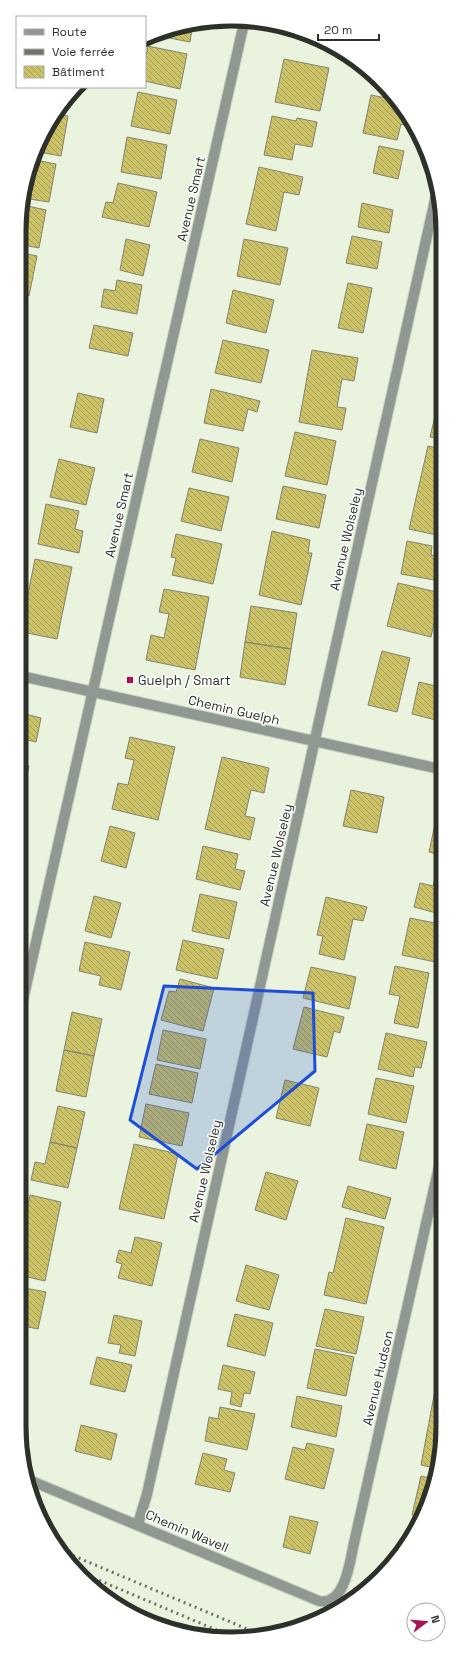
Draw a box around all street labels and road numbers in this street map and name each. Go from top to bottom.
street label: Avenue Smart [173,155,209,243]
street label: Avenue Smart [101,471,137,559]
street label: Avenue Wolseley [326,486,366,592]
street label: Chemin Guelph [187,691,281,729]
street label: Avenue Wolseley [256,802,296,908]
street label: Avenue Wolseley [185,1118,225,1224]
street label: Avenue Hudson [359,1329,397,1427]
street label: Chemin Wavell [143,1506,231,1556]

